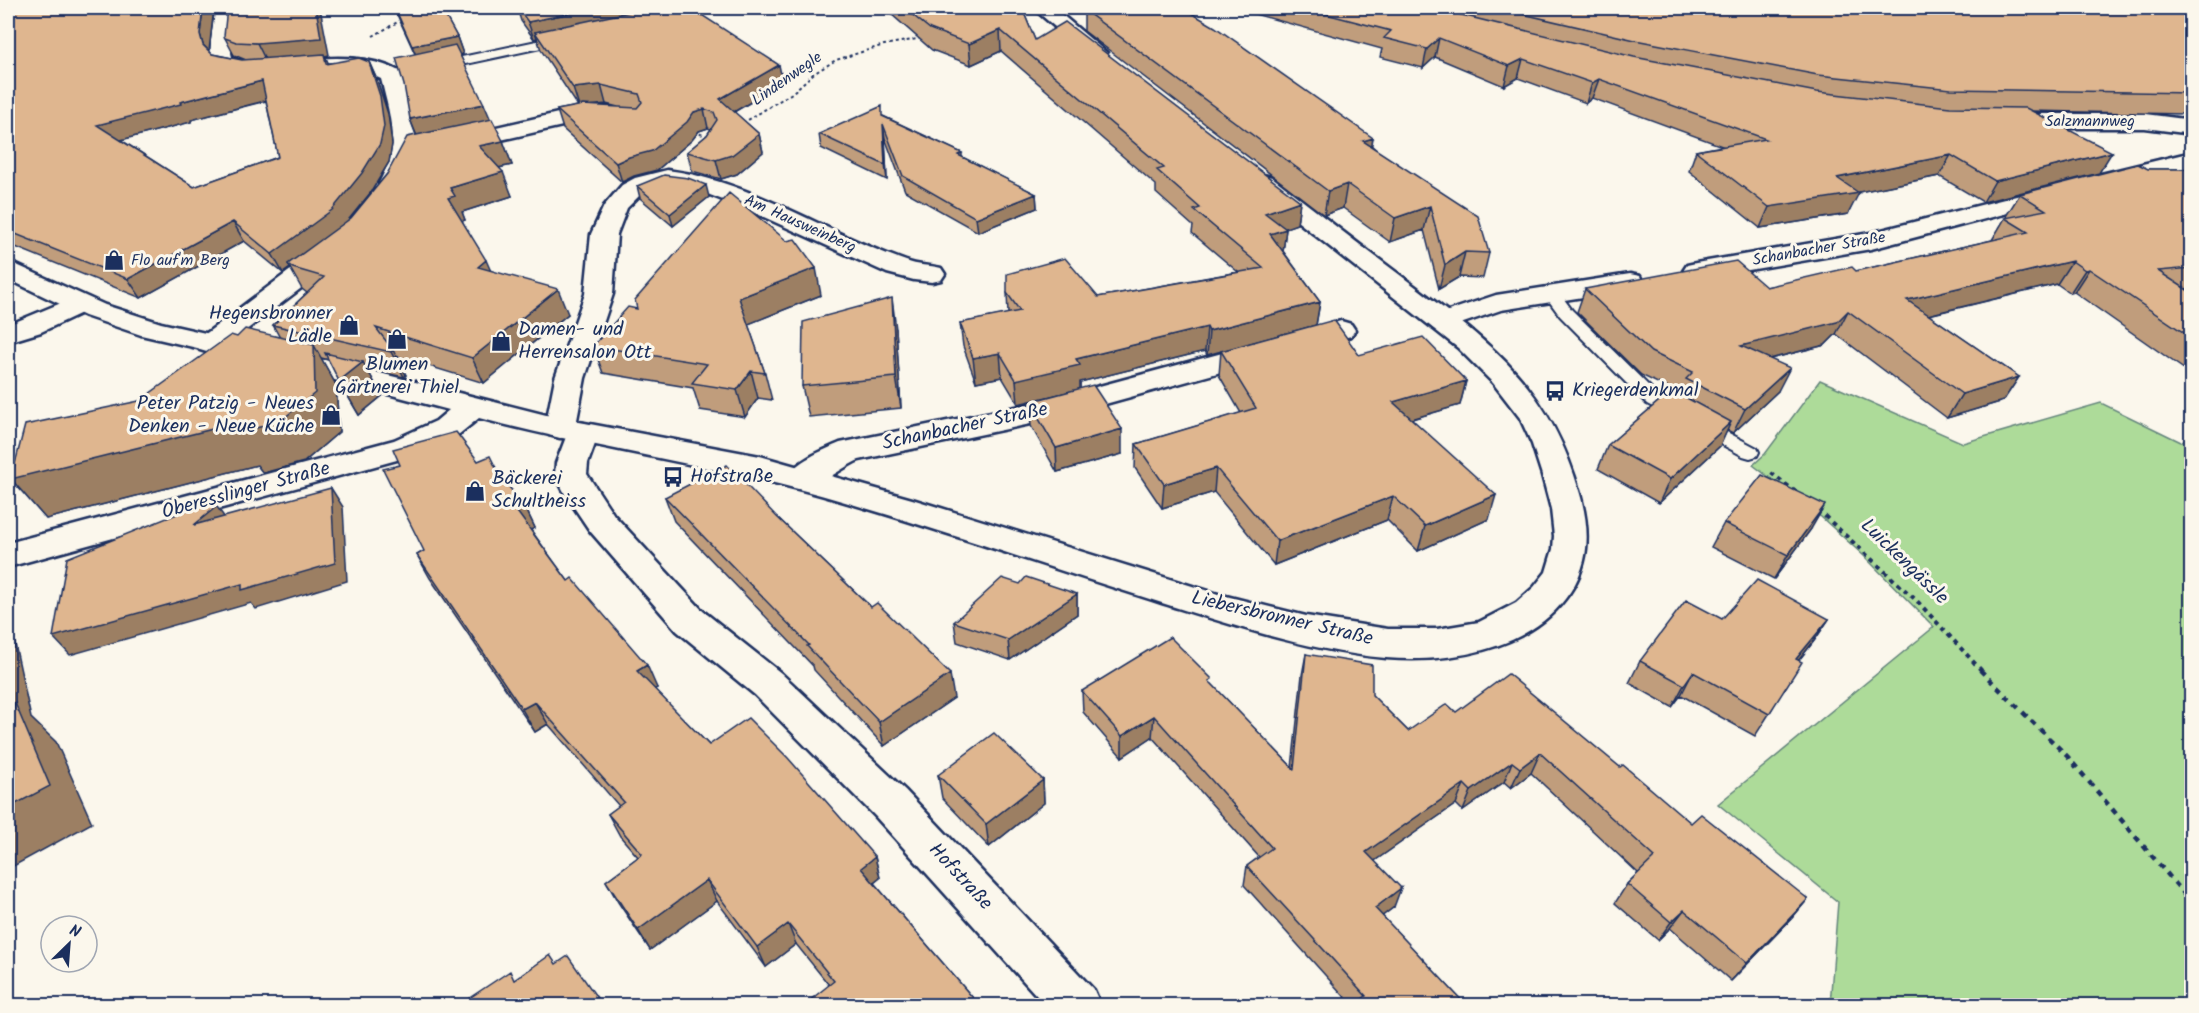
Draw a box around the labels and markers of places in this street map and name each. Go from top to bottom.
shop icon: Flo auf'm Berg [102,248,126,272]
place label: Flo auf'm Berg [131,248,230,273]
place label: Hegensbronner Lädle [209,298,333,353]
shop icon: Hegensbronner Lädle [337,313,361,337]
place label: Damen- und Herrensalon Ott [518,314,652,369]
shop icon: Blumen Gärtnerei Thiel [385,327,409,351]
shop icon: Damen- und Herrensalon Ott [489,329,513,353]
place label: Blumen Gärtnerei Thiel [335,349,459,404]
place label: Kriegerdenkmal [1572,375,1699,407]
bus stop icon: Kriegerdenkmal [1543,379,1567,403]
place label: Peter Patzig - Neues Denken - Neue Küche [128,388,314,443]
shop icon: Peter Patzig - Neues Denken - Neue Küche [319,403,343,427]
place label: Hofstraße [690,461,773,493]
place label: Bäckerei Schultheiss [492,463,586,518]
bus stop icon: Hofstraße [661,465,685,489]
shop icon: Bäckerei Schultheiss [463,479,487,503]

